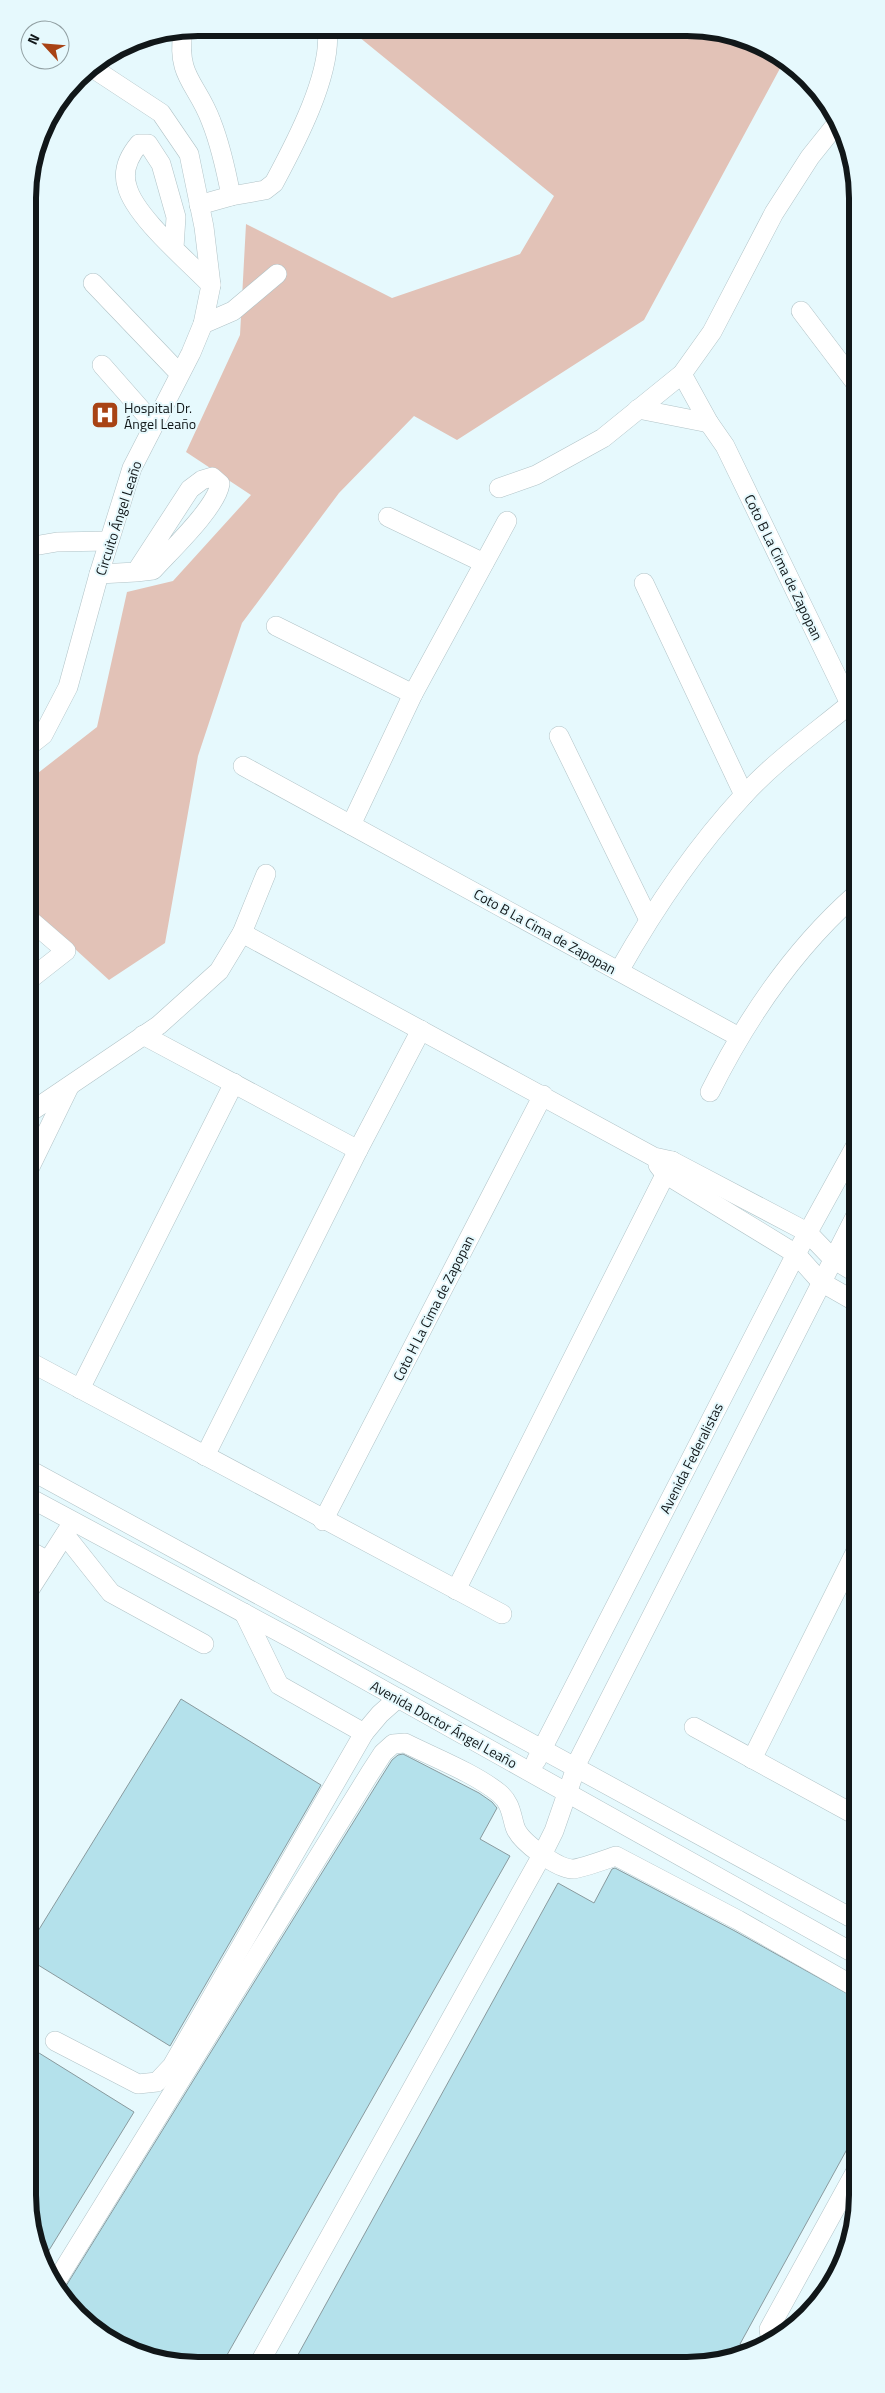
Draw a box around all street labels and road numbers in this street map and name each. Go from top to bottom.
street label: Circuito Ángel Leaño [90,458,146,578]
street label: Coto B La Cima de Zapopan [740,491,828,643]
street label: Coto B La Cima de Zapopan [470,883,620,979]
street label: Coto H La Cima de Zapopan [387,1232,479,1384]
street label: Avenida Federalistas [654,1399,728,1517]
street label: Avenida Doctor Ángel Leaño [367,1675,521,1773]

